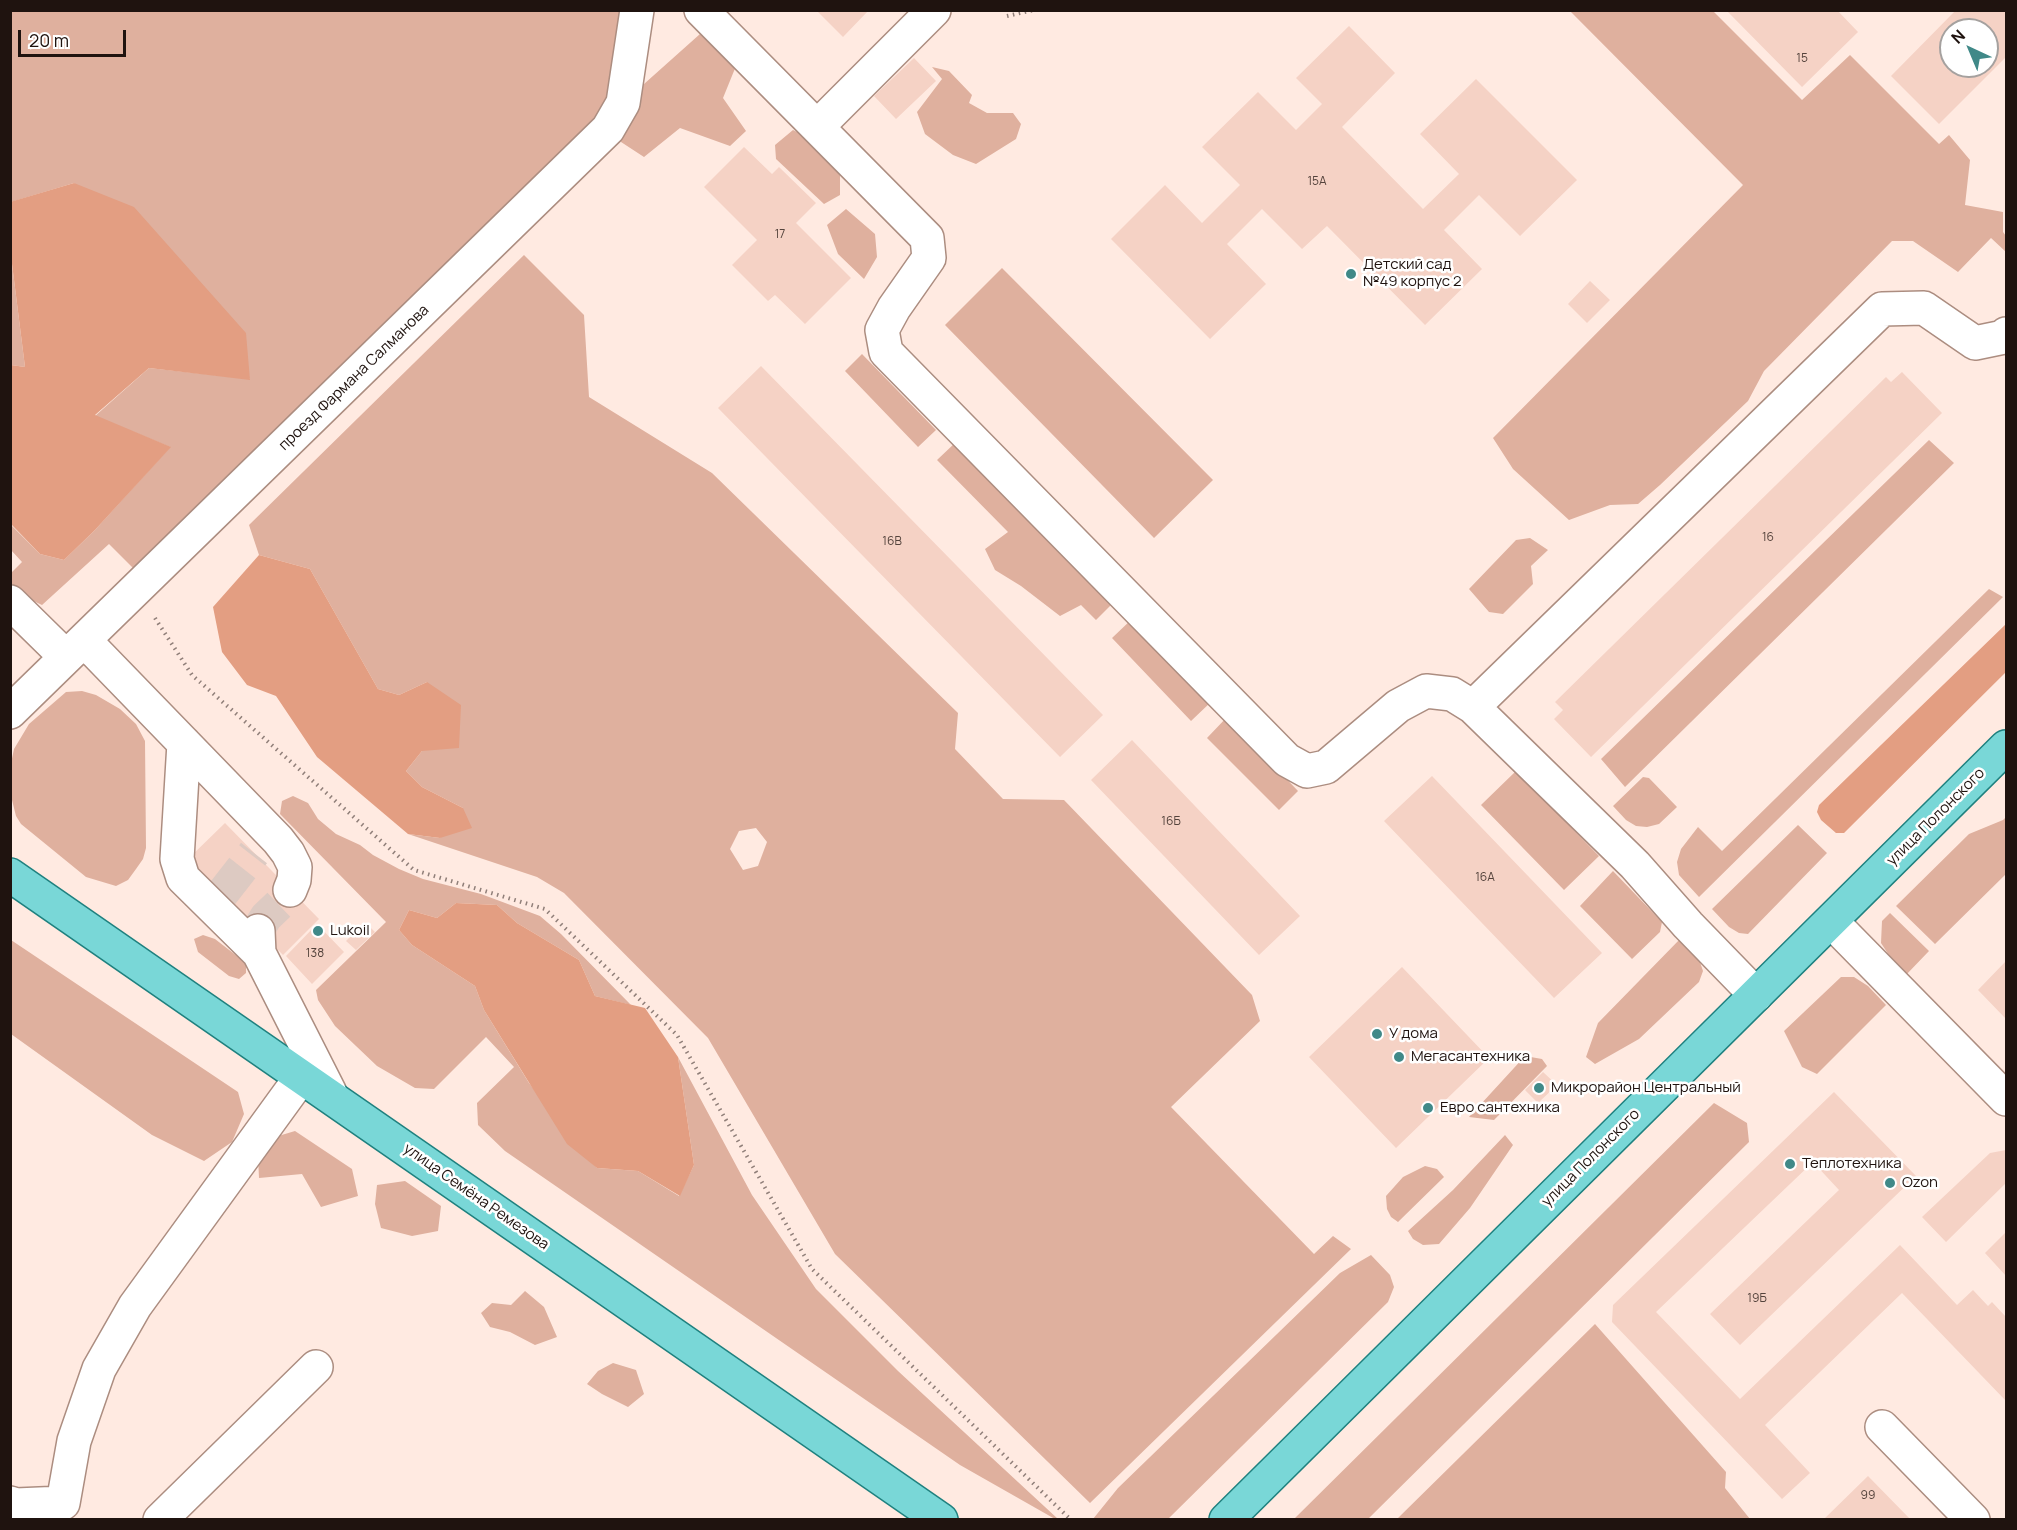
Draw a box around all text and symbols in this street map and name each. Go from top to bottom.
scale bar [21,18,129,56]
north arrow [1939,18,1999,78]
text: N [1946,25,1970,48]
text: 20 m [29,28,69,52]
house number: 15 [1796,52,1808,66]
house number: 15А [1307,175,1327,189]
house number: 17 [775,228,785,242]
place label: Детский сад №49 корпус 2 [1363,256,1462,291]
marker: Детский сад №49 корпус 2 [1344,267,1358,281]
street label: проезд Фармана Салманова [275,302,433,454]
house number: 16 [1762,531,1774,545]
house number: 16В [882,535,902,549]
street label: улица Полонского [1883,764,1989,870]
house number: 16Б [1161,815,1181,829]
house number: 16А [1475,871,1495,885]
place label: Lukoil [330,922,370,940]
marker: Lukoil [311,924,325,938]
house number: 138 [306,947,324,961]
place label: У дома [1389,1025,1438,1043]
marker: У дома [1370,1027,1384,1041]
place label: Мегасантехника [1411,1048,1530,1066]
marker: Мегасантехника [1392,1050,1406,1064]
place label: Микрорайон Центральный [1551,1079,1741,1097]
marker: Микрорайон Центральный [1532,1081,1546,1095]
place label: Евро сантехника [1440,1099,1560,1117]
marker: Евро сантехника [1421,1101,1435,1115]
street label: улица Полонского [1538,1105,1644,1211]
street label: улица Семёна Ремезова [400,1140,552,1254]
place label: Теплотехника [1802,1155,1902,1173]
marker: Теплотехника [1783,1157,1797,1171]
place label: Ozon [1902,1174,1938,1192]
marker: Ozon [1883,1176,1897,1190]
house number: 19Б [1747,1292,1767,1306]
house number: 99 [1861,1489,1875,1503]

